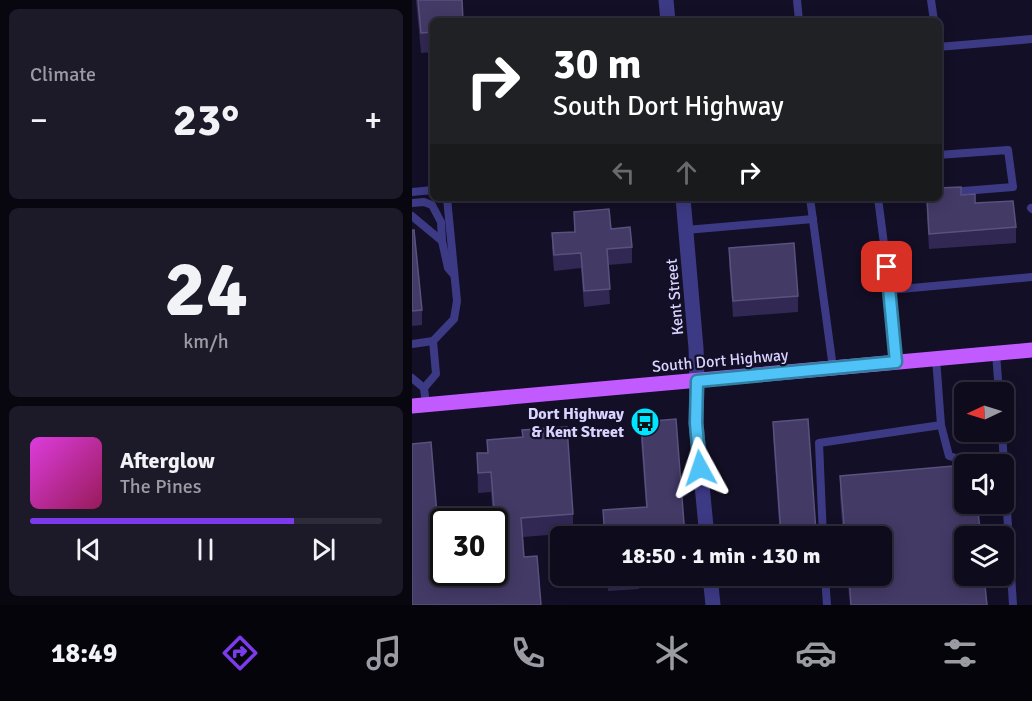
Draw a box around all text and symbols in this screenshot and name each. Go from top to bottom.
text: 30 m [553,39,642,90]
icon: right [454,42,532,120]
text: Climate [30,62,96,87]
text: South Dort Highway [553,90,784,123]
text: 23° [173,93,239,148]
text: − [30,100,48,141]
text: + [364,100,382,141]
icon: left [607,156,640,189]
icon: ahead [670,156,703,189]
icon: right [733,156,766,189]
pin [861,241,912,292]
text: 24 [164,242,248,338]
icon: arrive [870,250,903,283]
street label: Kent Street [662,257,688,336]
text: km/h [183,329,229,354]
street label: South Dort Highway [651,345,790,377]
north arrow [954,382,1014,442]
map controls [954,382,1014,586]
place label: Dort Highway & Kent Street [528,404,624,442]
bus stop icon: Dort Highway & Kent Street [629,406,661,438]
position arrow [668,436,732,500]
text: Afterglow [120,447,215,474]
button: sound [954,454,1014,514]
text: The Pines [120,474,202,499]
speed limit sign: 30 [430,508,508,586]
button: layers [954,526,1014,586]
icon: previous [72,533,105,566]
icon: pause [189,533,222,566]
icon: next [307,533,340,566]
text: 18:50 · 1 min · 130 m [621,542,821,569]
icon: directions [219,632,261,674]
icon: music [363,632,405,674]
icon: phone [507,632,549,674]
icon: climate [651,632,693,674]
icon: car [795,632,837,674]
icon: filters [939,632,981,674]
text: 18:49 [51,637,117,670]

